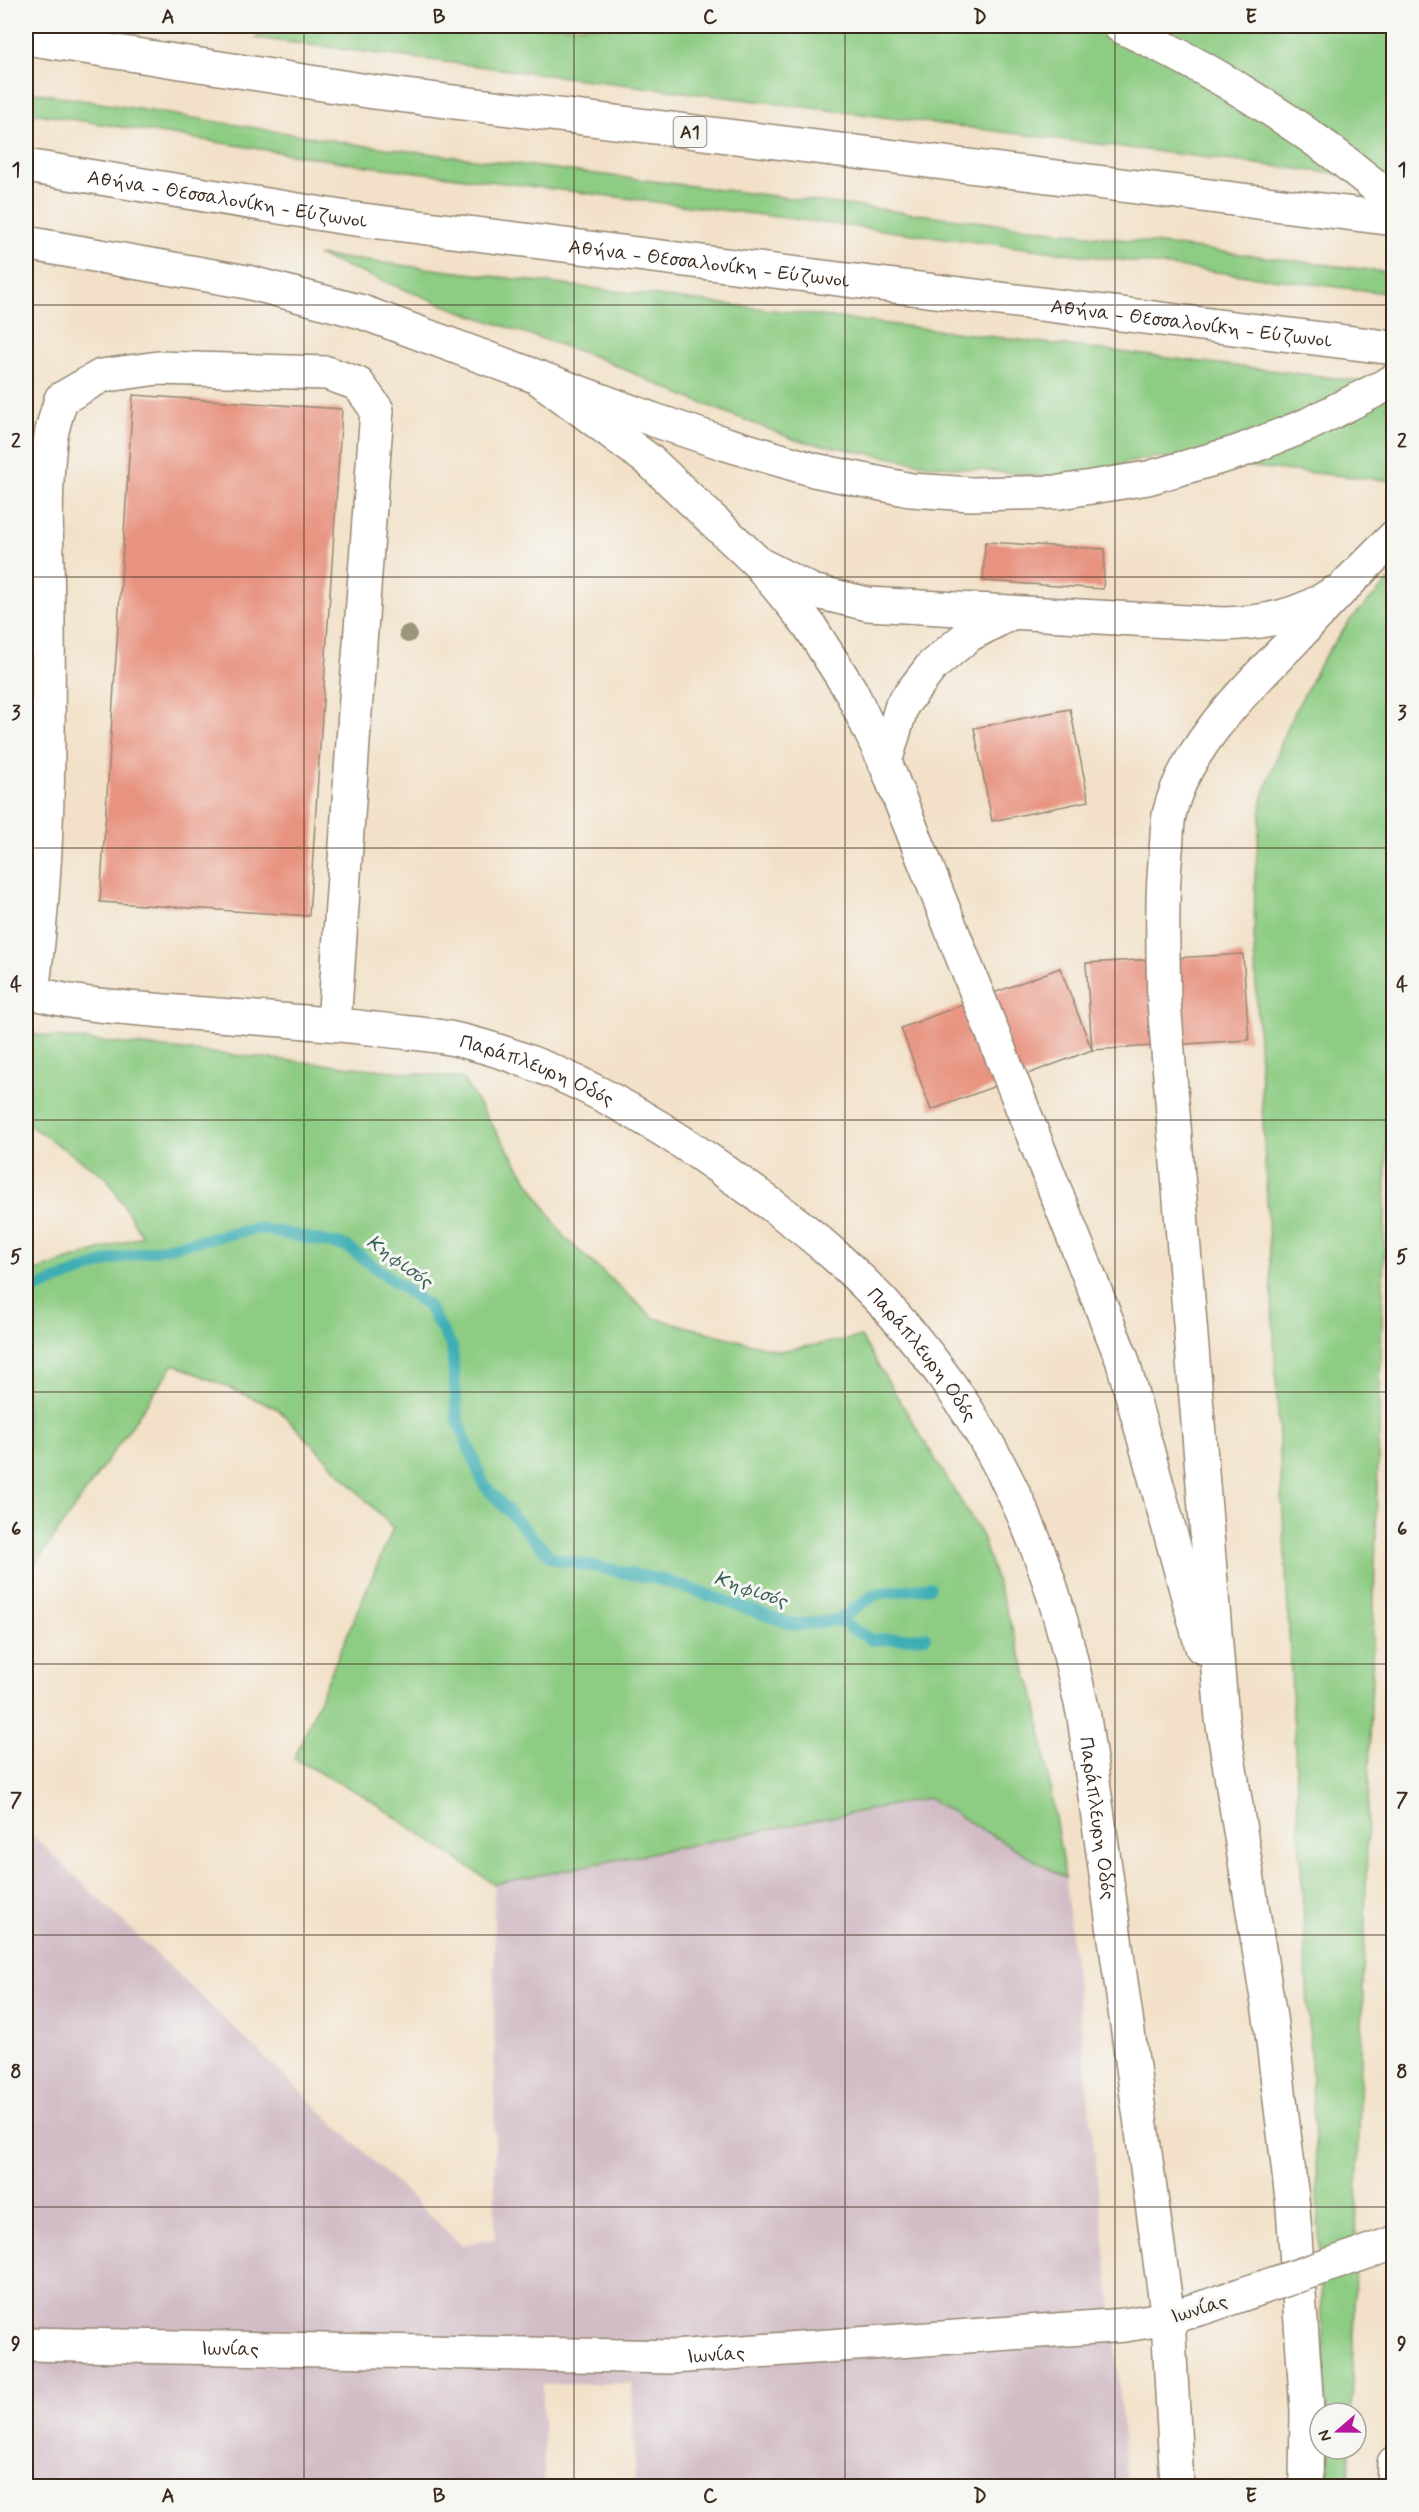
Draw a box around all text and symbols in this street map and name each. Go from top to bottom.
text: A [161,4,175,31]
text: B [433,4,446,31]
text: C [703,4,718,31]
text: D [973,4,987,31]
text: E [1245,4,1257,31]
road number: Α1 [674,117,706,147]
text: 1 [12,157,20,184]
text: 1 [1398,157,1406,184]
street label: Αθήνα - Θεσσαλονίκη - Εύζωνοι [85,164,369,235]
street label: Αθήνα - Θεσσαλονίκη - Εύζωνοι [567,234,852,295]
street label: Αθήνα - Θεσσαλονίκη - Εύζωνοι [1049,293,1334,355]
text: 2 [11,428,21,455]
text: 2 [1397,428,1407,455]
text: 3 [11,700,21,727]
text: 3 [1397,700,1407,727]
text: 4 [10,972,22,999]
text: 4 [1396,972,1408,999]
street label: Παράπλευρη Οδός [457,1029,619,1114]
water label: Κηφισός [361,1228,440,1296]
text: 5 [10,1244,22,1271]
text: 5 [1396,1244,1408,1271]
street label: Παράπλευρη Οδός [860,1282,983,1427]
text: 6 [11,1516,21,1543]
text: 6 [1397,1516,1407,1543]
water label: Κηφισός [710,1564,793,1616]
street label: Παράπλευρη Οδός [1072,1735,1121,1902]
text: 7 [10,1787,22,1814]
text: 7 [1396,1787,1408,1814]
text: 8 [10,2059,22,2086]
text: 8 [1396,2059,1408,2086]
street label: Ιωνίας [1168,2288,1231,2331]
text: 9 [11,2331,21,2358]
text: 9 [1397,2331,1407,2358]
street label: Ιωνίας [201,2336,259,2364]
street label: Ιωνίας [686,2340,746,2371]
north arrow [1308,2401,1368,2461]
text: N [1314,2427,1337,2444]
text: A [161,2483,175,2510]
text: B [433,2483,446,2510]
text: C [703,2483,718,2510]
text: D [973,2483,987,2510]
text: E [1245,2483,1257,2510]

